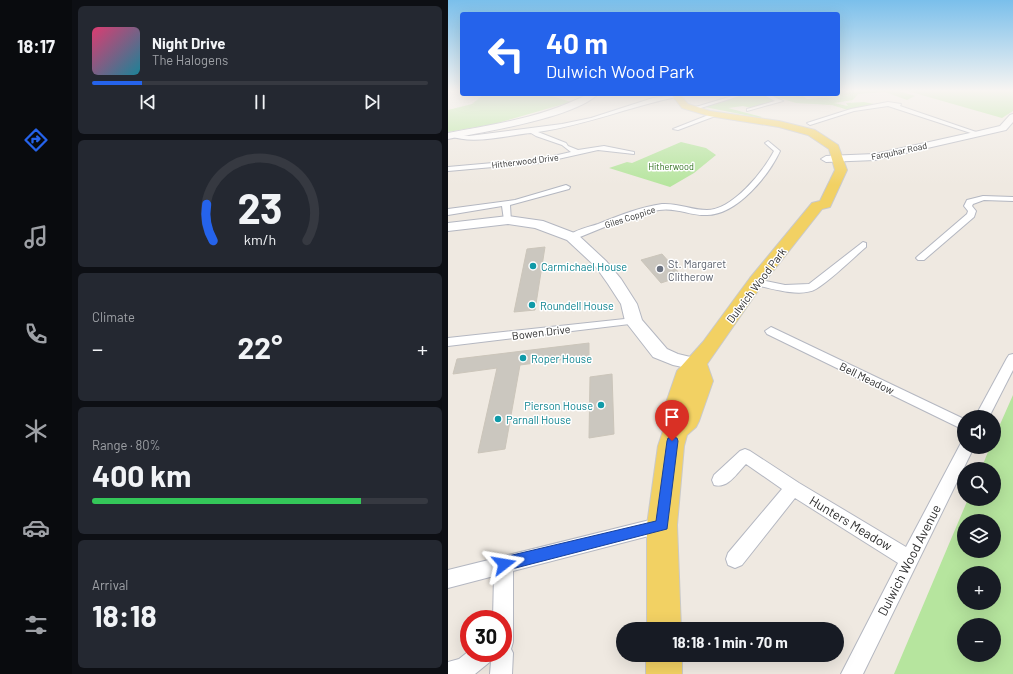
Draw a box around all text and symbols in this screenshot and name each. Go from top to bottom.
text: 40 m [546,26,608,60]
icon: left [480,28,532,80]
text: Night Drive [152,34,225,52]
text: 18:17 [17,35,55,57]
text: The Halogens [152,52,228,68]
text: Dulwich Wood Park [546,60,694,82]
icon: previous [137,91,159,113]
icon: pause [249,91,271,113]
icon: next [361,91,383,113]
icon: directions [22,126,50,154]
street label: Farquhar Road [870,140,928,162]
street label: Hitherwood Drive [491,151,559,171]
park label: Hitherwood [648,161,694,172]
text: 23 [237,182,283,232]
street label: Giles Coppice [603,204,657,230]
icon: music [22,223,50,251]
text: km/h [244,231,276,248]
street label: Dulwich Wood Park [724,245,789,325]
place label: St. Margaret Clitherow [668,257,726,283]
place label: Carmichael House [541,260,627,273]
marker: Carmichael House [528,261,538,271]
marker: St. Margaret Clitherow [655,264,665,274]
place label: Roundell House [540,299,614,312]
marker: Roundell House [527,300,537,310]
text: Climate [92,309,135,325]
icon: phone [22,320,50,348]
street label: Bowen Drive [511,322,571,342]
text: 22° [238,329,282,365]
text: − [92,335,103,361]
text: + [417,335,428,361]
place label: Roper House [531,352,592,365]
marker: Roper House [518,353,528,363]
street label: Bell Meadow [838,359,896,397]
place label: Pierson House [524,399,593,412]
marker: Pierson House [596,400,606,410]
pin [655,400,689,441]
icon: arrive [661,406,683,428]
map controls [957,410,1001,662]
button: sound [957,410,1001,454]
place label: Parnall House [506,413,571,426]
marker: Parnall House [493,414,503,424]
icon: climate [22,417,50,445]
text: Range · 80% [92,437,161,453]
text: 400 km [92,457,191,493]
button: search [957,462,1001,506]
street label: Hunters Meadow [807,492,895,554]
street label: Dulwich Wood Avenue [874,502,944,618]
icon: car [22,514,50,542]
button: layers [957,514,1001,558]
position arrow [483,543,525,585]
button: + [957,566,1001,610]
text: Arrival [92,577,128,593]
text: 18:18 [92,597,157,633]
speed limit sign: 30 [460,610,512,662]
icon: filters [22,611,50,639]
button: − [957,618,1001,662]
text: 18:18 · 1 min · 70 m [672,633,788,651]

